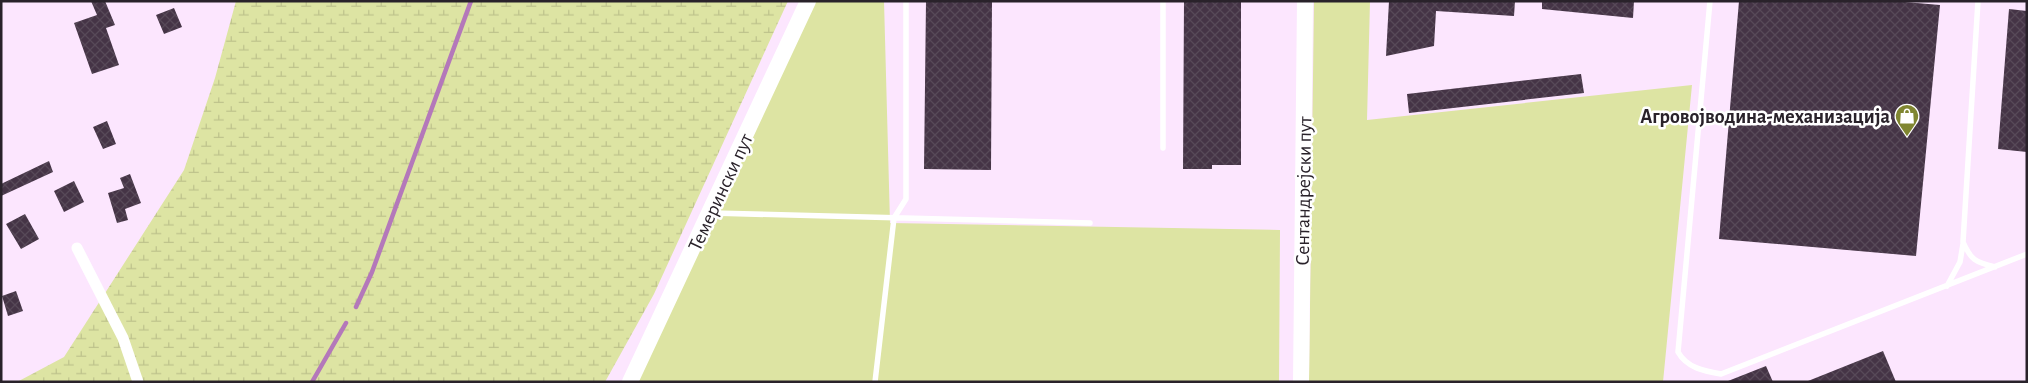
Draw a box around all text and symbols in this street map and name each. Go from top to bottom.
shop icon: Агровојводина-механизација [1894,103,1920,137]
place label: Агровојводина-механизација [1640,107,1891,127]
street label: Сентандрејски пут [1293,115,1315,266]
street label: Темерински пут [685,130,757,254]

